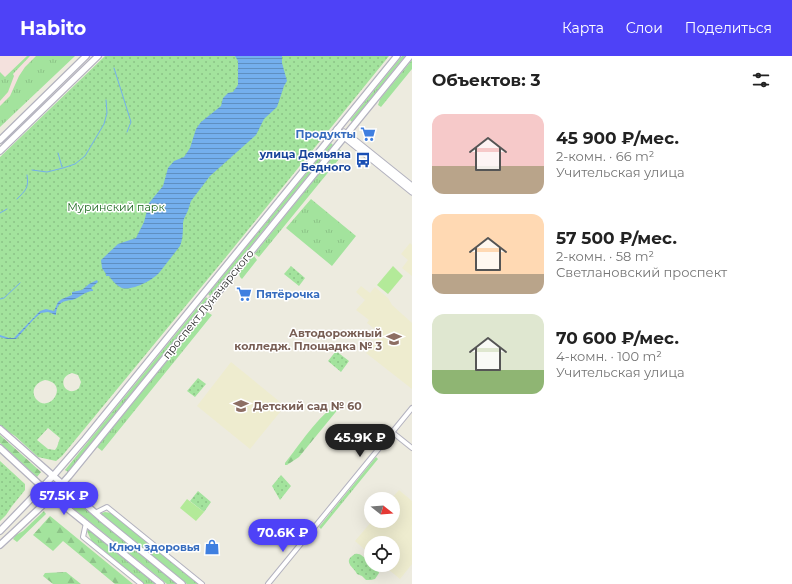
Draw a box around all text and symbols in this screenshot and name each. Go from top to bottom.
text: Habito [20,17,86,40]
text: Карта [562,19,604,37]
text: Слои [626,19,663,37]
text: Поделиться [685,19,772,37]
icon: filters [750,69,772,91]
text: Объектов: 3 [432,70,541,90]
supermarket icon: Продукты [359,125,377,143]
place label: Продукты [296,127,356,141]
text: 45 900 ₽/мес. [556,128,679,148]
icon: home [464,130,512,178]
place label: улица Демьяна Бедного [258,147,351,174]
text: 2-комн. · 66 m² [556,148,654,164]
bus stop icon: улица Демьяна Бедного [354,151,372,169]
text: Учительская улица [556,164,685,180]
park label: Муринский парк [67,200,165,214]
text: 57 500 ₽/мес. [556,228,677,248]
icon: home [464,230,512,278]
street label: проспект Луначарского [159,246,257,362]
text: 2-комн. · 58 m² [556,248,654,264]
text: Светлановский проспект [556,264,727,280]
supermarket icon: Пятёрочка [235,285,253,303]
place label: Пятёрочка [256,287,320,301]
place label: Автодорожный колледж. Площадка № 3 [234,326,382,353]
text: 70 600 ₽/мес. [556,328,679,348]
school or university icon: Автодорожный колледж. Площадка № 3 [385,330,403,348]
icon: home [464,330,512,378]
text: 4-комн. · 100 m² [556,348,662,364]
text: Учительская улица [556,364,685,380]
school or university icon: Детский сад № 60 [232,397,250,415]
place label: Детский сад № 60 [253,399,362,413]
pin: 45.9K ₽ [323,424,397,458]
text: 45.9K ₽ [334,429,386,445]
pin: 57.5K ₽ [27,482,101,516]
text: 57.5K ₽ [39,487,89,503]
north arrow [364,492,400,528]
map controls [364,492,400,572]
pin: 70.6K ₽ [246,519,320,553]
text: 70.6K ₽ [257,524,309,540]
button: locate [364,536,400,572]
shop icon: Ключ здоровья [203,538,221,556]
place label: Ключ здоровья [109,540,200,554]

